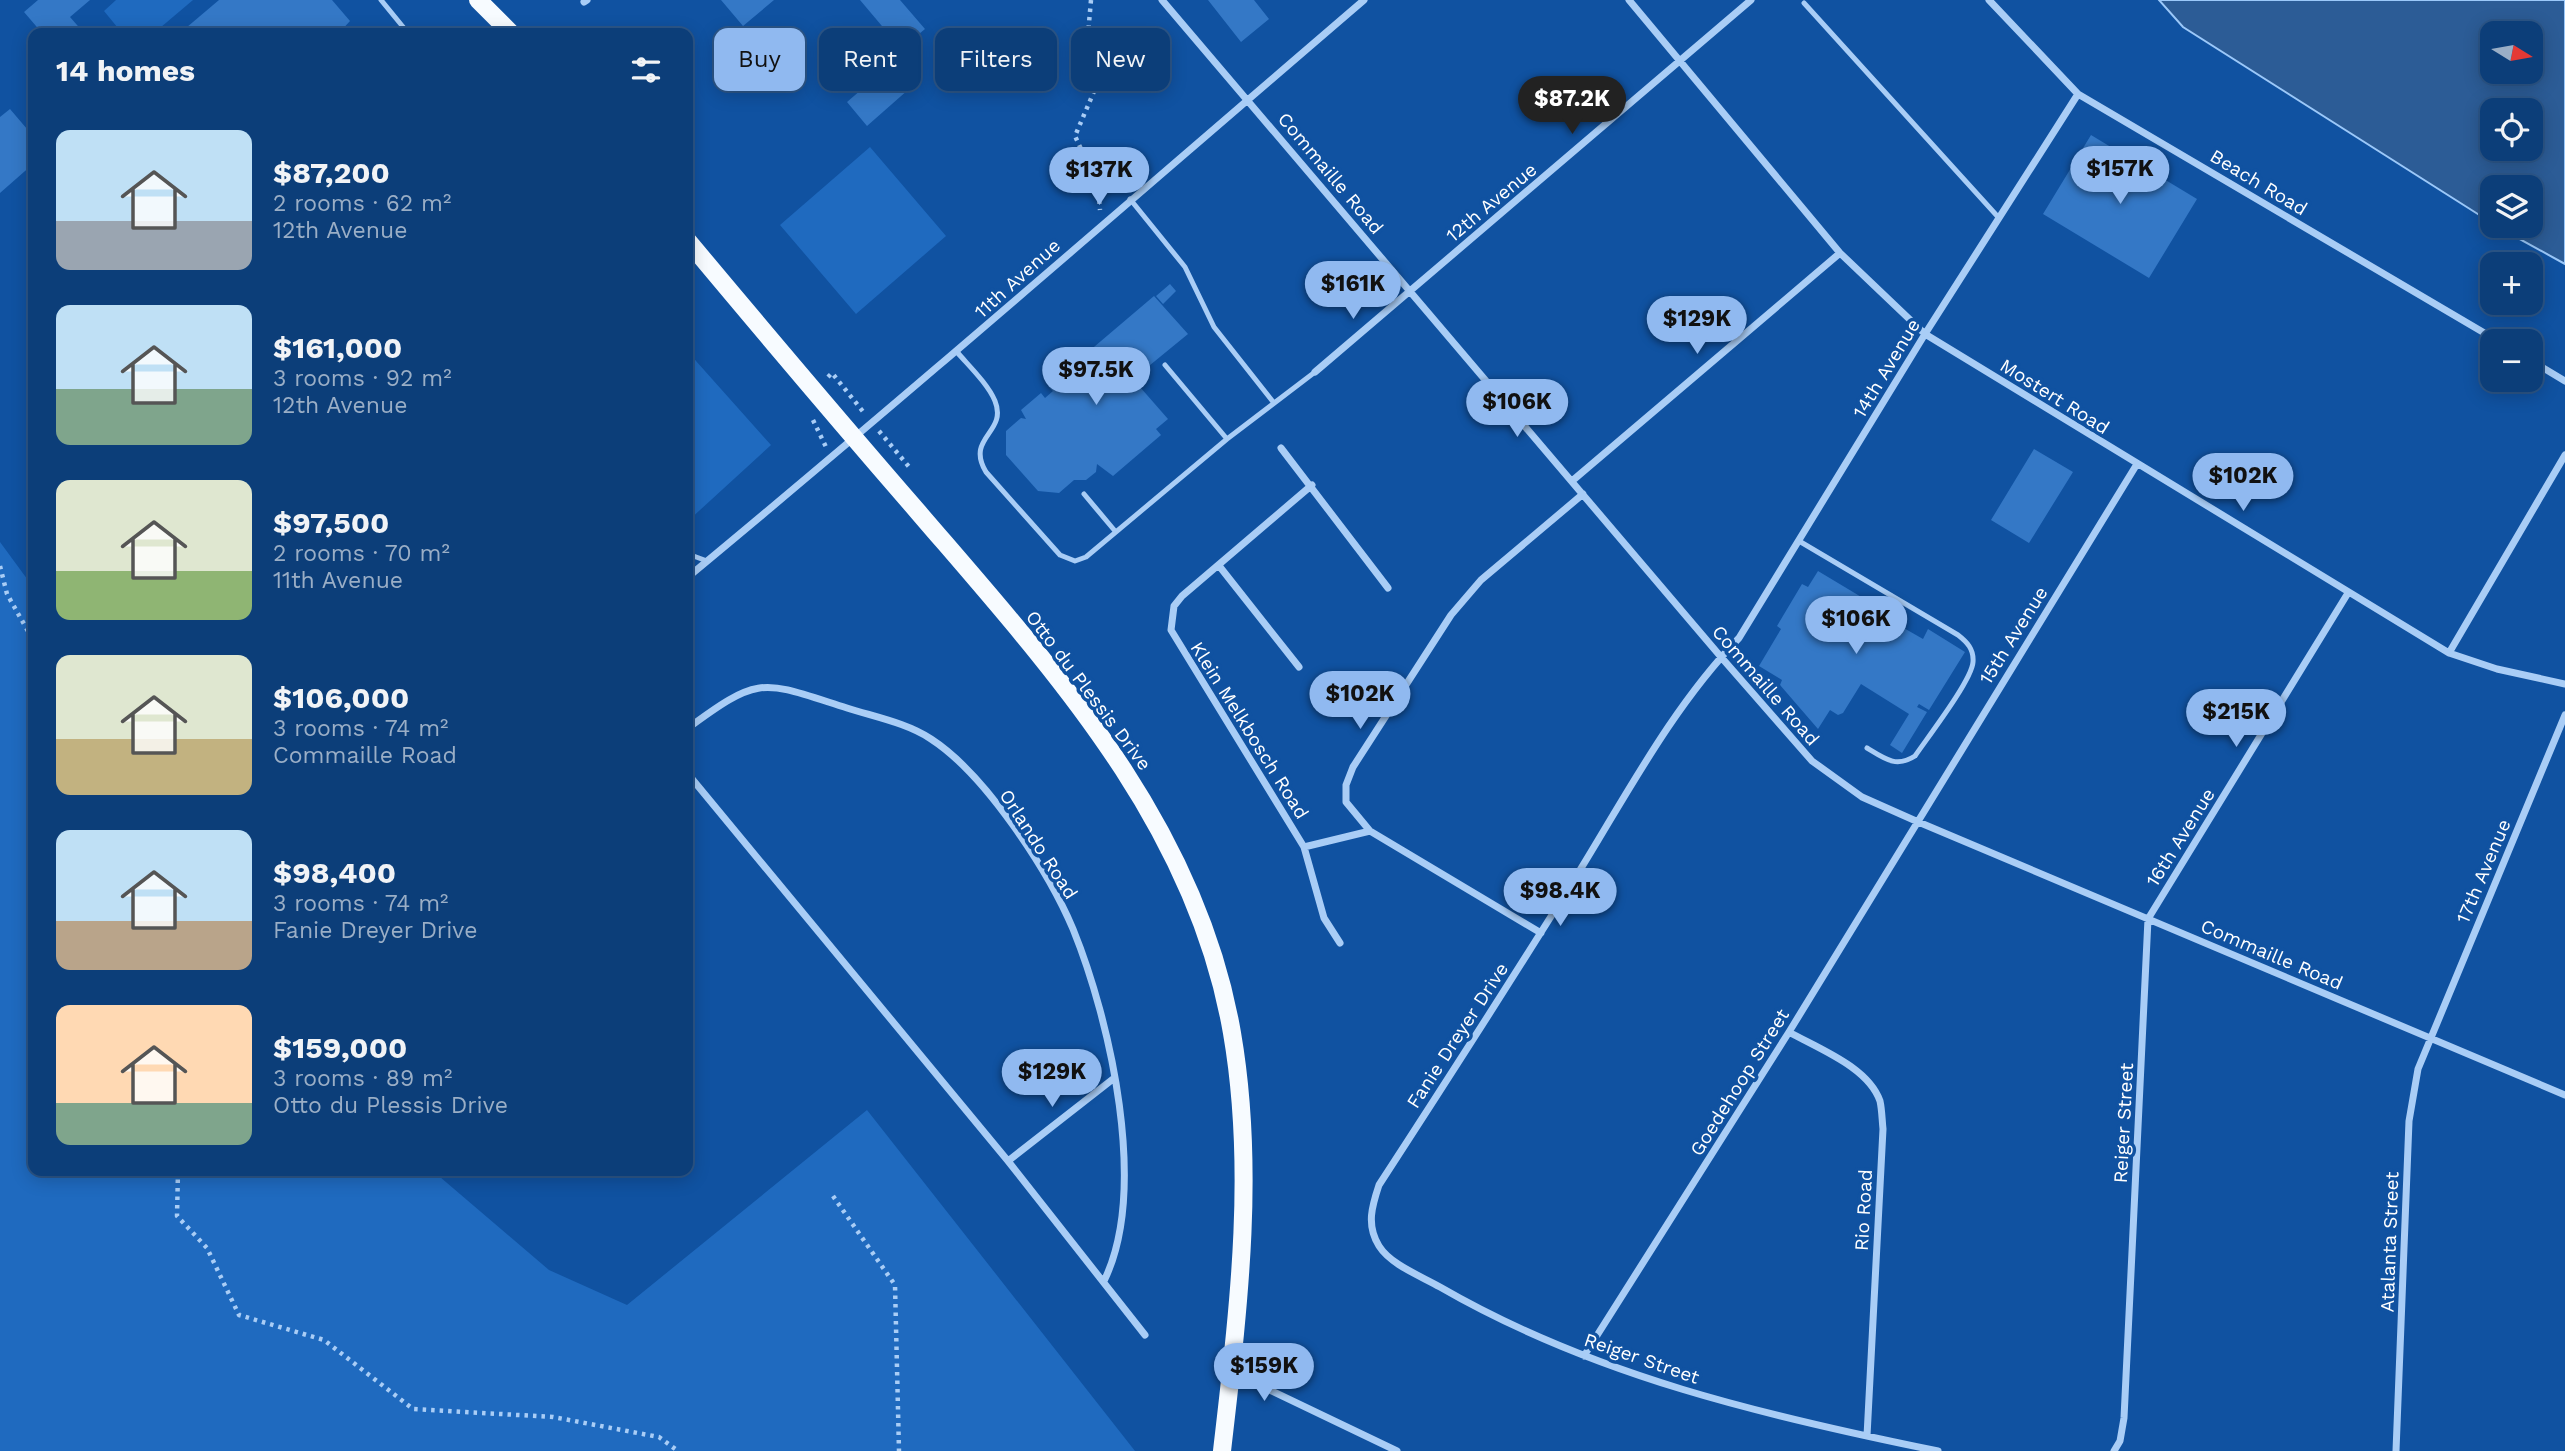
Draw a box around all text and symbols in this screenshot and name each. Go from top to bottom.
north arrow [2480,21,2543,84]
map controls [2480,21,2543,392]
chip: Buy [714,28,805,91]
chip: Rent [819,28,921,91]
chip: Filters [935,28,1057,91]
chip: New [1071,28,1170,91]
icon: filters [627,51,665,89]
text: 14 homes [56,53,195,88]
pin: $87.2K [1515,76,1629,136]
text: $87.2K [1534,85,1610,112]
button: locate [2480,98,2543,161]
street label: Commaille Road [1273,108,1388,239]
street label: Beach Road [2206,144,2312,220]
pin: $157K [2071,146,2169,206]
pin: $137K [1050,148,1148,207]
text: $87,200 [273,155,390,190]
text: $157K [2086,155,2154,182]
text: $137K [1065,156,1133,183]
icon: home [112,158,196,242]
street label: 12th Avenue [1441,158,1541,247]
button: layers [2480,175,2543,238]
text: 2 rooms · 62 m² [273,190,451,217]
text: 12th Avenue [273,217,408,244]
street label: 11th Avenue [970,234,1065,323]
button: + [2480,252,2543,315]
pin: $161K [1304,262,1402,321]
text: $161K [1321,270,1385,297]
pin: $129K [1648,296,1746,356]
text: $129K [1663,305,1731,332]
street label: 14th Avenue [1848,314,1925,422]
button: − [2480,329,2543,392]
text: $161,000 [273,330,402,365]
icon: home [112,333,196,417]
pin: $97.5K [1039,348,1153,407]
street label: Mostert Road [1996,354,2114,439]
text: $97.5K [1058,356,1134,383]
text: 3 rooms · 92 m² [273,365,452,392]
pin: $106K [1468,380,1566,439]
text: $106K [1482,388,1552,415]
text: 12th Avenue [273,392,408,419]
pin: $102K [2194,454,2292,513]
text: $102K [2208,462,2278,489]
text: $97,500 [273,505,389,540]
icon: home [112,508,196,592]
text: 2 rooms · 70 m² [273,540,450,567]
text: 11th Avenue [273,567,403,594]
street label: 15th Avenue [1974,582,2053,688]
pin: $106K [1807,596,1905,656]
text: $106K [1821,605,1891,632]
street label: Otto du Plessis Drive [1021,606,1156,775]
street label: Commaille Road [1707,620,1824,750]
street label: Klein Melkbosch Road [1186,637,1314,823]
pin: $102K [1311,672,1409,731]
text: $106,000 [273,680,409,715]
text: $102K [1325,680,1395,707]
icon: home [112,683,196,767]
pin: $215K [2187,690,2285,749]
text: $215K [2202,698,2270,725]
text: 3 rooms · 74 m² [273,715,448,742]
text: Commaille Road [273,742,457,769]
street label: 16th Avenue [2141,784,2220,891]
street label: Orlando Road [995,785,1083,904]
street label: 17th Avenue [2451,816,2516,927]
text: $98,400 [273,855,396,890]
icon: home [112,858,196,942]
pin: $98.4K [1503,869,1617,928]
text: $98.4K [1520,877,1600,904]
text: 3 rooms · 74 m² [273,890,448,917]
street label: Commaille Road [2197,914,2346,995]
text: Fanie Dreyer Drive [273,917,478,944]
street label: Fanie Dreyer Drive [1402,958,1513,1112]
street label: Goedehoop Street [1685,1004,1794,1160]
text: $159,000 [273,1030,407,1065]
icon: home [112,1033,196,1117]
pin: $129K [1003,1050,1101,1109]
text: $129K [1018,1058,1086,1085]
street label: Reiger Street [2109,1062,2138,1184]
text: 3 rooms · 89 m² [273,1065,452,1092]
text: Otto du Plessis Drive [273,1092,508,1119]
street label: Rio Road [1850,1169,1877,1252]
street label: Atalanta Street [2376,1171,2403,1313]
street label: Reiger Street [1581,1328,1703,1389]
pin: $159K [1215,1344,1313,1403]
text: $159K [1230,1352,1298,1379]

